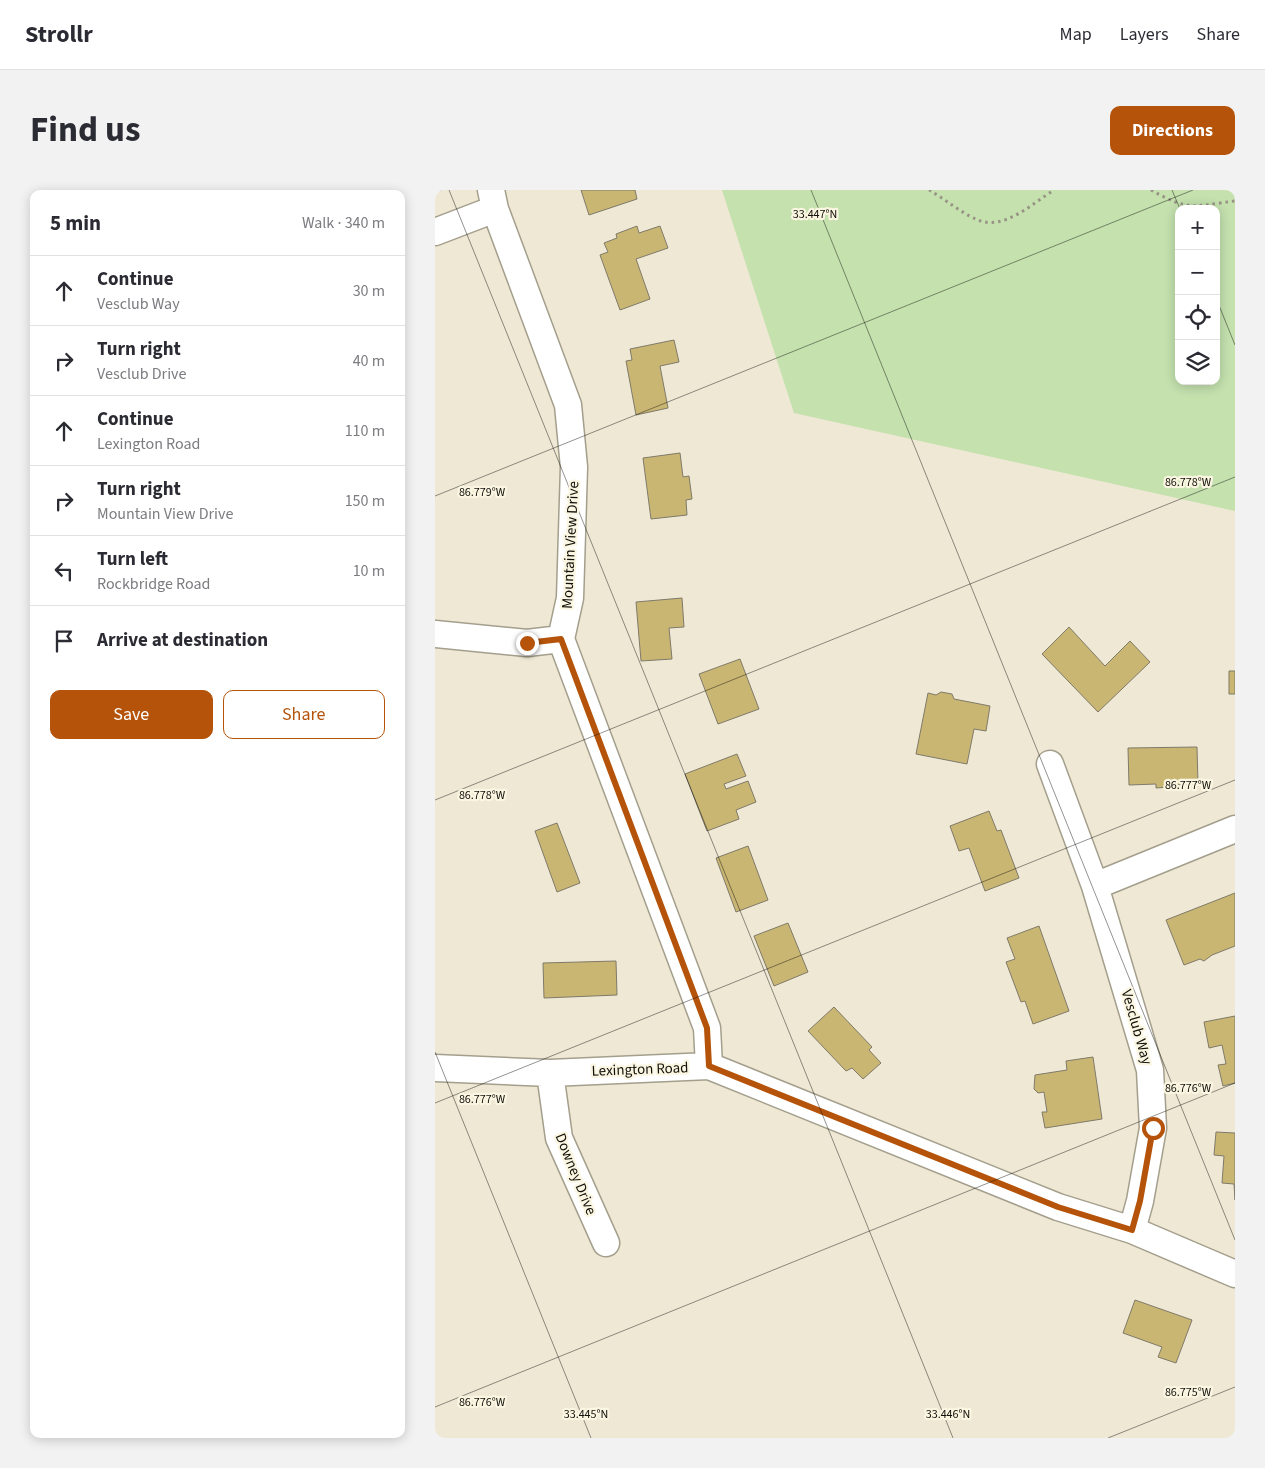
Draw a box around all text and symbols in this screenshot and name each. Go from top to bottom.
text: Strollr [25,17,93,52]
text: Map [1060,22,1092,47]
text: Layers [1120,22,1169,47]
text: Share [1197,22,1240,47]
text: Find us [30,105,140,155]
button: Directions [1110,106,1235,155]
map controls [1175,205,1220,385]
button: + [1175,205,1220,250]
text: 33.447°N [793,206,837,223]
text: 5 min [50,208,101,238]
text: Walk · 340 m [302,212,385,234]
button: − [1175,250,1220,295]
text: Continue [97,266,174,293]
icon: ahead [50,277,78,305]
text: 30 m [353,280,385,302]
text: Vesclub Way [97,293,180,315]
button: locate [1175,295,1220,340]
text: Turn right [97,336,181,363]
button: layers [1175,340,1220,385]
icon: right [50,347,78,375]
text: 40 m [353,350,385,372]
text: Vesclub Drive [97,363,186,385]
text: Continue [97,406,174,433]
icon: ahead [50,417,78,445]
text: 110 m [345,420,385,442]
text: Lexington Road [97,433,200,455]
text: 86.778°W [1165,474,1212,491]
text: Turn right [97,476,181,503]
street label: Mountain View Drive [557,481,584,609]
text: 86.779°W [459,484,506,501]
icon: right [50,487,78,515]
text: 150 m [345,490,385,512]
text: Mountain View Drive [97,503,233,525]
text: Turn left [97,546,168,573]
icon: left [50,557,78,585]
text: 10 m [353,560,385,582]
text: Rockbridge Road [97,573,210,595]
icon: arrive [50,627,78,655]
text: Arrive at destination [97,627,268,654]
route end [516,632,539,655]
button: Save [50,690,213,739]
button: Share [223,690,385,739]
text: 86.777°W [1165,777,1212,794]
text: 86.778°W [459,787,506,804]
street label: Vesclub Way [1116,987,1157,1067]
street label: Lexington Road [591,1057,689,1082]
text: 86.776°W [1165,1080,1212,1097]
text: 86.777°W [459,1091,506,1108]
route start [1142,1117,1165,1140]
street label: Downey Drive [550,1130,601,1218]
text: 86.775°W [1165,1384,1212,1401]
text: 86.776°W [459,1394,506,1411]
text: 33.445°N [564,1406,608,1423]
text: 33.446°N [926,1406,970,1423]

